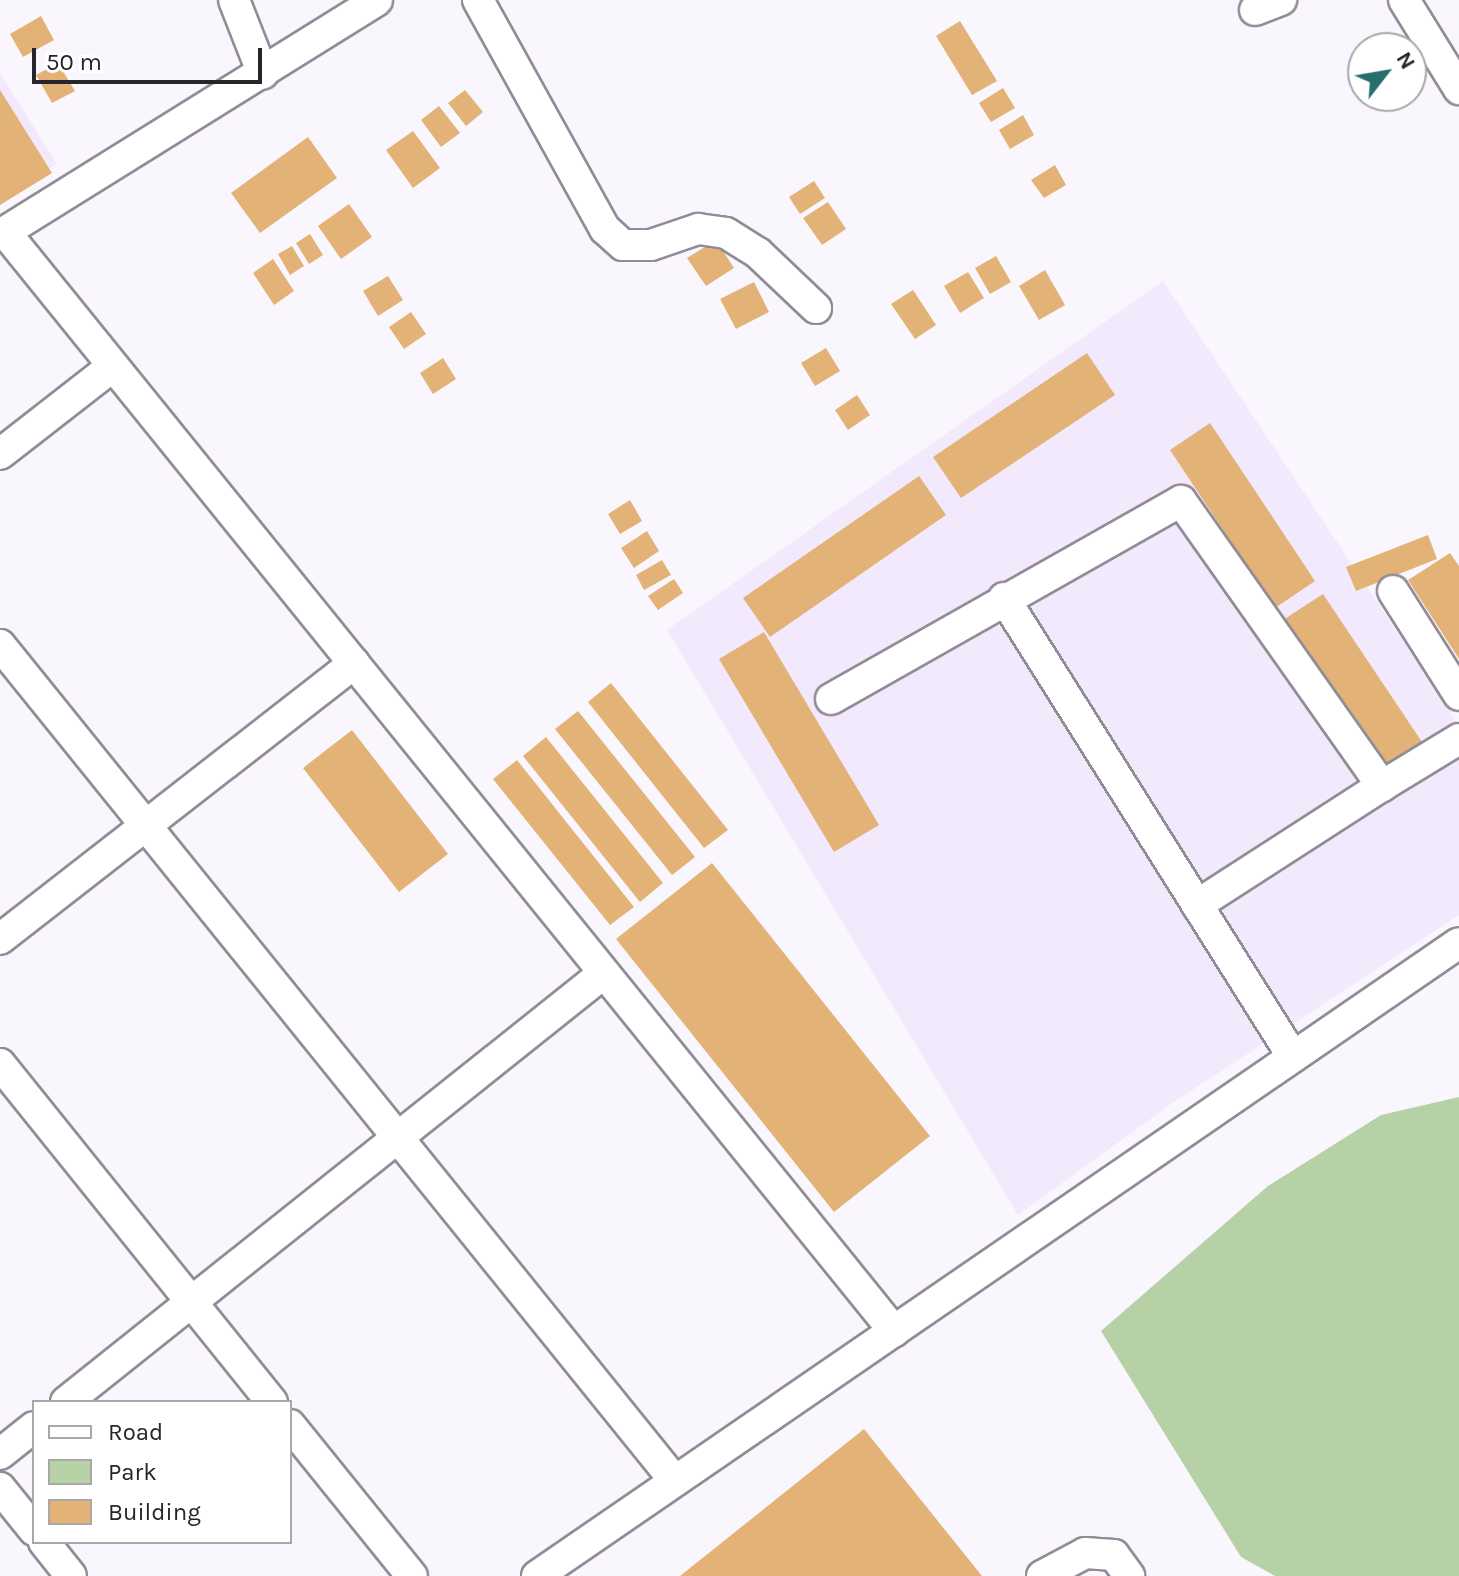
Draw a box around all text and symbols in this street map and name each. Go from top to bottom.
scale bar [36,32,266,82]
north arrow [1347,32,1427,112]
text: N [1391,47,1421,74]
text: 50 m [46,48,102,76]
legend [32,1400,292,1544]
text: Road [108,1418,163,1446]
text: Park [108,1458,157,1486]
text: Building [108,1498,201,1526]

